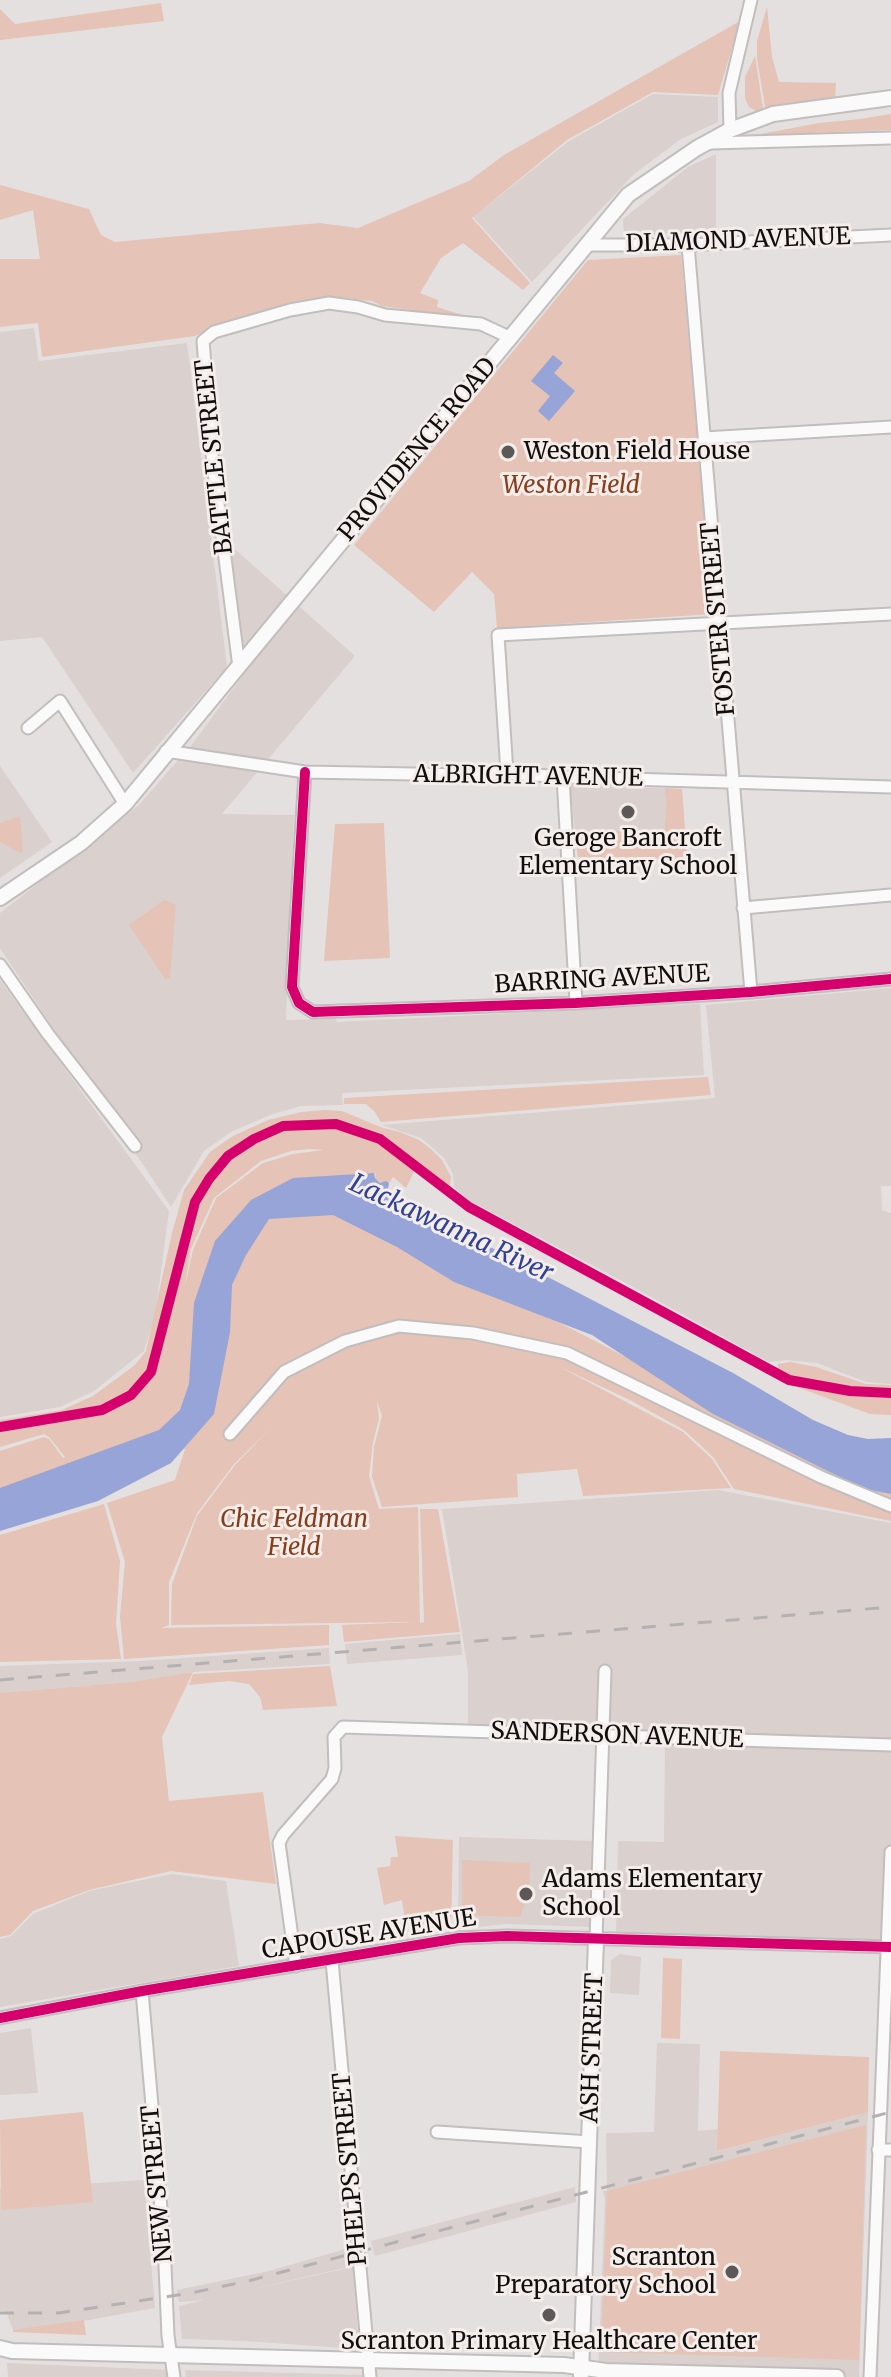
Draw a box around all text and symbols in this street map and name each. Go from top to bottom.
street label: DIAMOND AVENUE [625,223,851,259]
street label: PROVIDENCE ROAD [333,353,503,547]
street label: BATTLE STREET [190,358,240,556]
place label: Weston Field House [524,438,750,466]
marker: Weston Field House [499,443,517,461]
park label: Weston Field [502,472,640,500]
street label: FOSTER STREET [696,521,742,717]
street label: ALBRIGHT AVENUE [413,761,643,793]
marker: Geroge Bancroft Elementary School [619,803,637,821]
place label: Geroge Bancroft Elementary School [519,825,737,881]
street label: BARRING AVENUE [494,960,710,1000]
water label: Lackawanna River [344,1168,558,1290]
park label: Chic Feldman Field [220,1506,368,1562]
street label: SANDERSON AVENUE [490,1717,744,1755]
place label: Adams Elementary School [542,1866,762,1922]
marker: Adams Elementary School [517,1885,535,1903]
street label: CAPOUSE AVENUE [260,1904,478,1966]
street label: ASH STREET [576,1972,610,2124]
street label: PHELPS STREET [328,2071,374,2267]
street label: NEW STREET [137,2104,179,2264]
place label: Scranton Preparatory School [495,2244,716,2300]
marker: Scranton Preparatory School [723,2263,741,2281]
marker: Scranton Primary Healthcare Center [540,2306,558,2324]
place label: Scranton Primary Healthcare Center [340,2328,758,2356]

